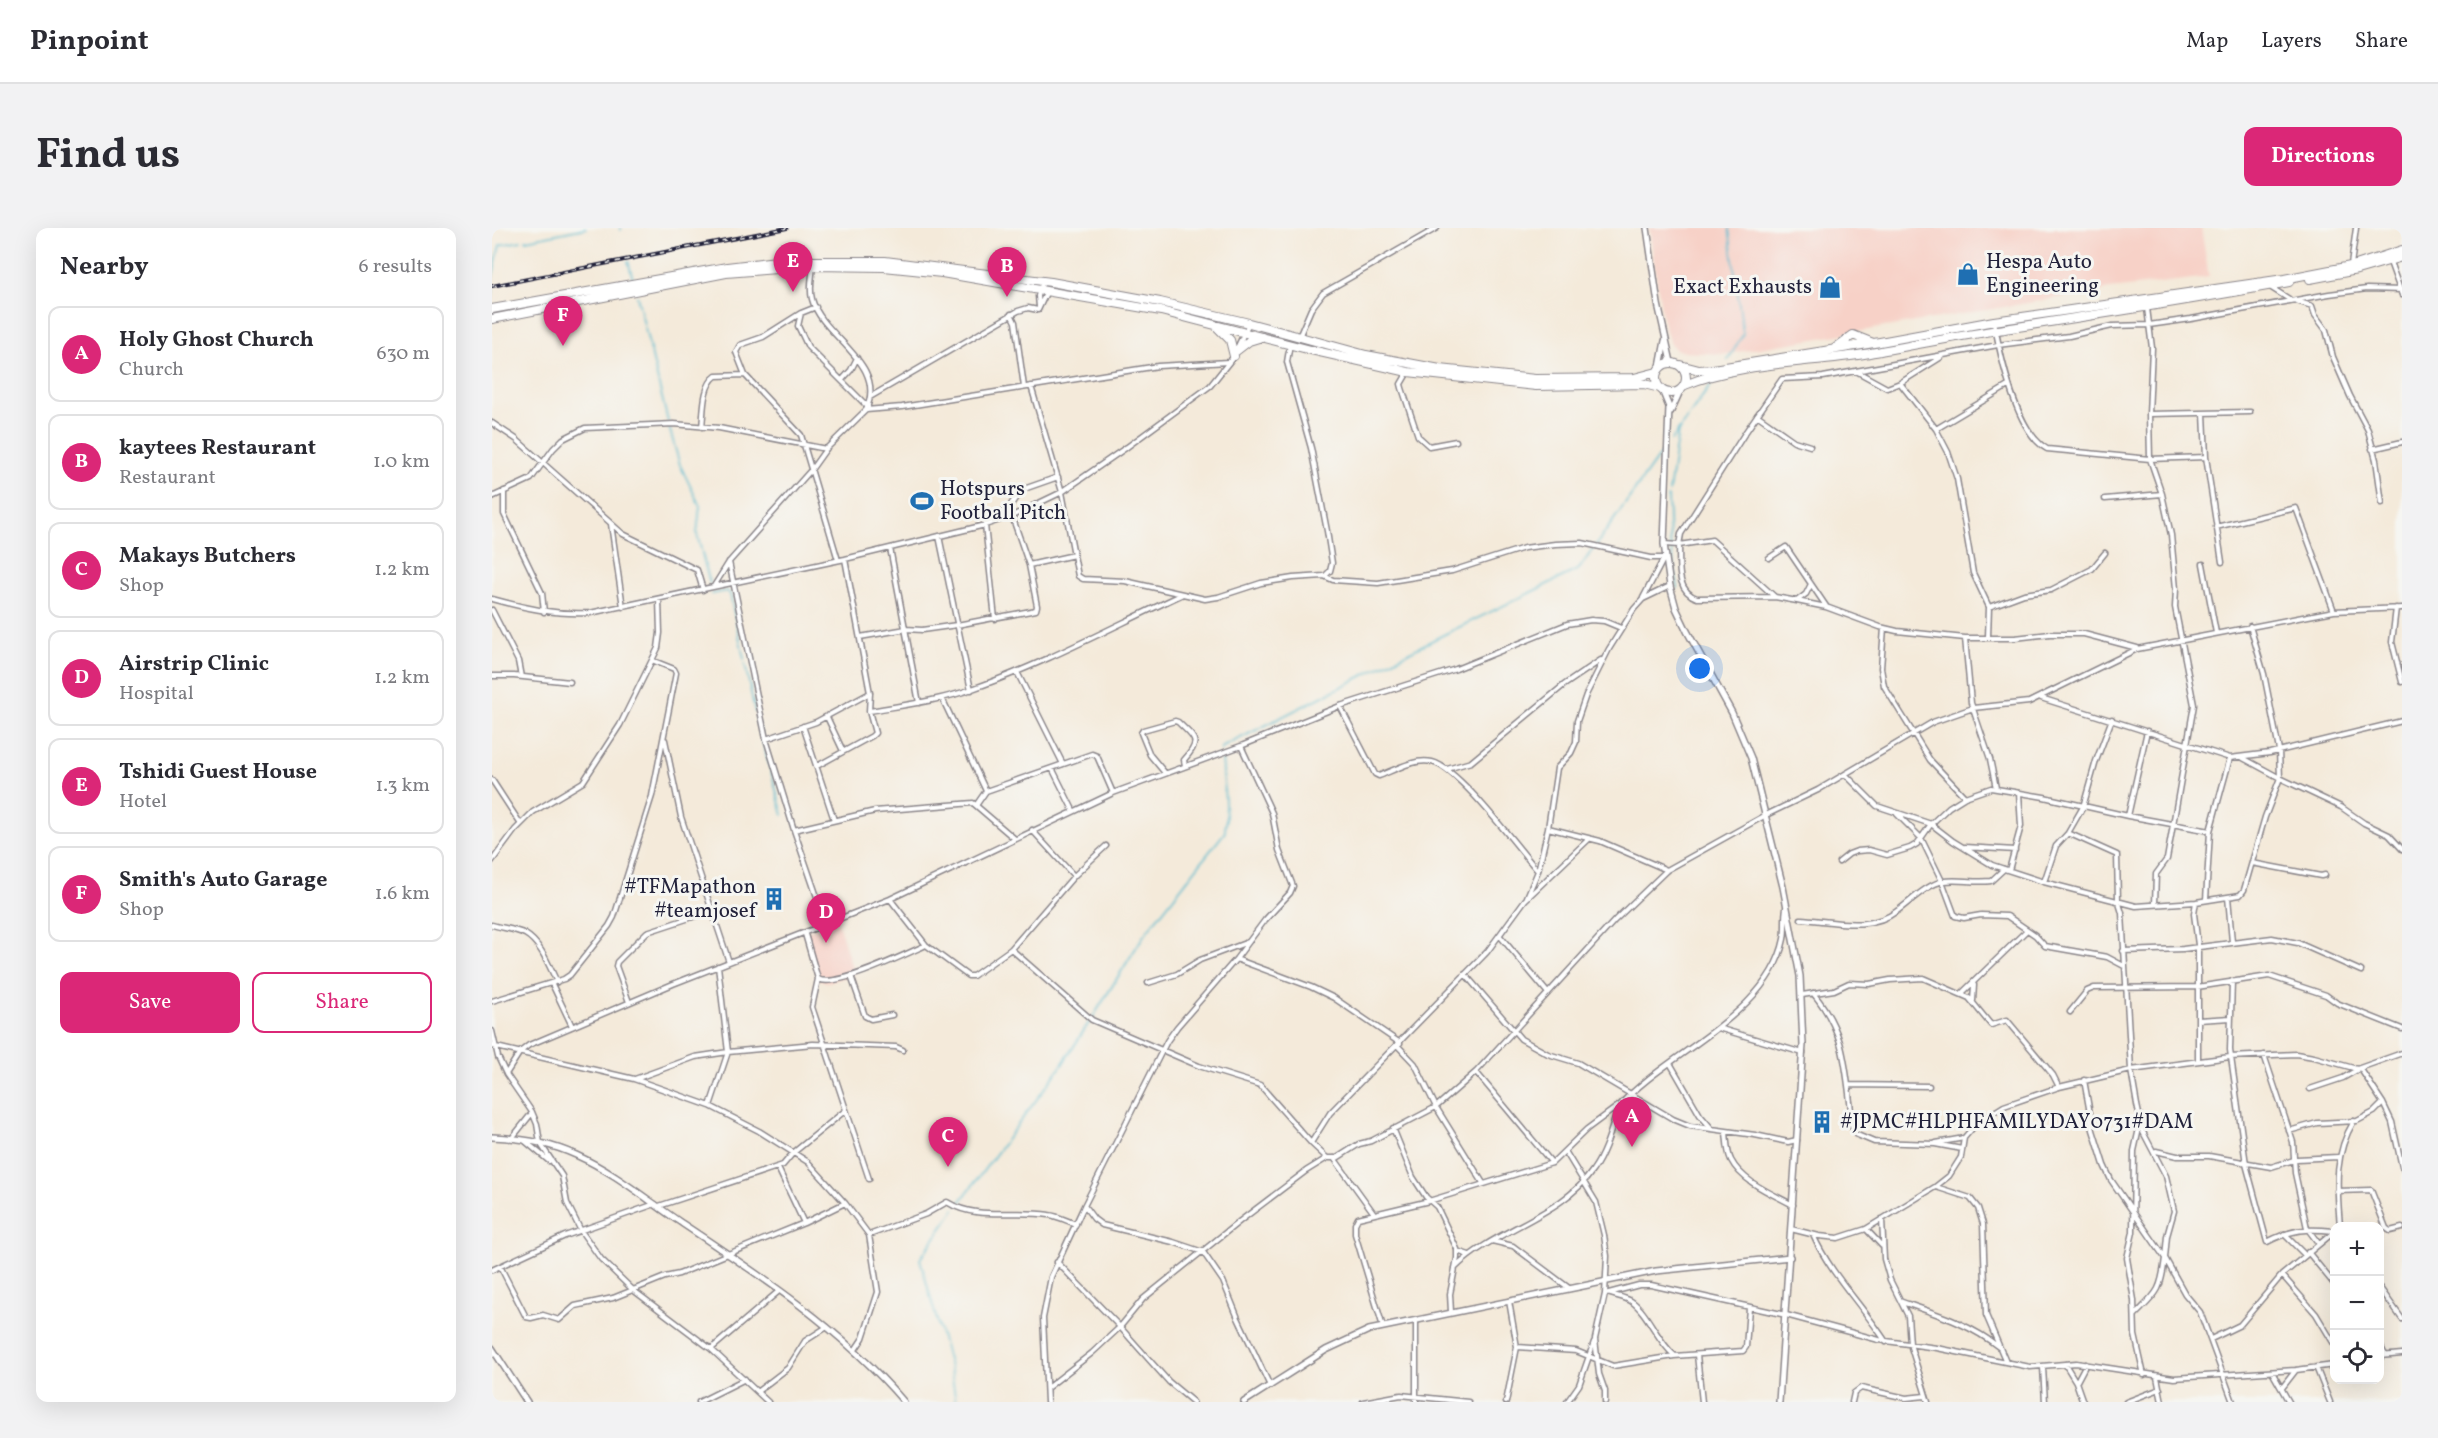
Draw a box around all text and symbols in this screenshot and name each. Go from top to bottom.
text: Pinpoint [30,22,148,61]
text: Map [2186,27,2228,56]
text: Layers [2261,27,2322,56]
text: Share [2355,27,2408,56]
text: Find us [36,127,180,186]
button: Directions [2244,127,2402,186]
pin: E [774,242,812,292]
pin: B [988,248,1026,297]
place label: Hespa Auto Engineering [1986,248,2099,301]
text: Nearby [60,249,149,285]
text: 6 results [359,253,432,281]
shop icon: Hespa Auto Engineering [1955,261,1981,287]
place label: Exact Exhausts [1673,273,1812,302]
shop icon: Exact Exhausts [1817,274,1843,300]
pin: F [544,296,582,346]
text: Holy Ghost Church [119,325,314,356]
text: A [74,340,89,368]
text: 630 m [377,340,430,368]
text: Church [119,356,184,384]
text: kaytees Restaurant [119,433,316,464]
text: B [75,448,88,476]
text: 1.0 km [373,448,430,476]
text: Restaurant [119,464,216,492]
place label: Hotspurs Football Pitch [940,475,1066,528]
sports icon: Hotspurs Football Pitch [909,488,935,514]
text: Makays Butchers [119,541,296,572]
text: C [75,556,88,584]
text: 1.2 km [374,556,430,584]
text: Shop [119,572,164,600]
text: Airstrip Clinic [119,649,269,680]
your location [1685,654,1714,683]
text: D [74,664,89,692]
text: 1.2 km [374,664,430,692]
text: Hospital [119,680,194,708]
text: Tshidi Guest House [119,757,317,788]
text: E [75,772,88,800]
text: 1.3 km [375,772,430,800]
text: Hotel [119,788,167,816]
text: Smith's Auto Garage [119,865,327,896]
place label: #TFMapathon #teamjosef [624,873,758,926]
text: F [76,880,87,908]
text: 1.6 km [375,880,430,908]
building icon: #TFMapathon #teamjosef [761,886,787,912]
pin: D [806,894,846,943]
text: Shop [119,896,164,924]
button: Save [60,972,240,1033]
button: Share [252,972,432,1033]
pin: A [1612,1098,1652,1147]
place label: #JPMC#HLPHFAMILYDAY0731#DAM [1840,1108,2193,1137]
building icon: #JPMC#HLPHFAMILYDAY0731#DAM [1809,1109,1835,1135]
pin: C [928,1118,968,1167]
map controls [2330,1222,2384,1384]
button: + [2330,1222,2384,1276]
button: − [2330,1276,2384,1330]
button: locate [2330,1330,2384,1384]

